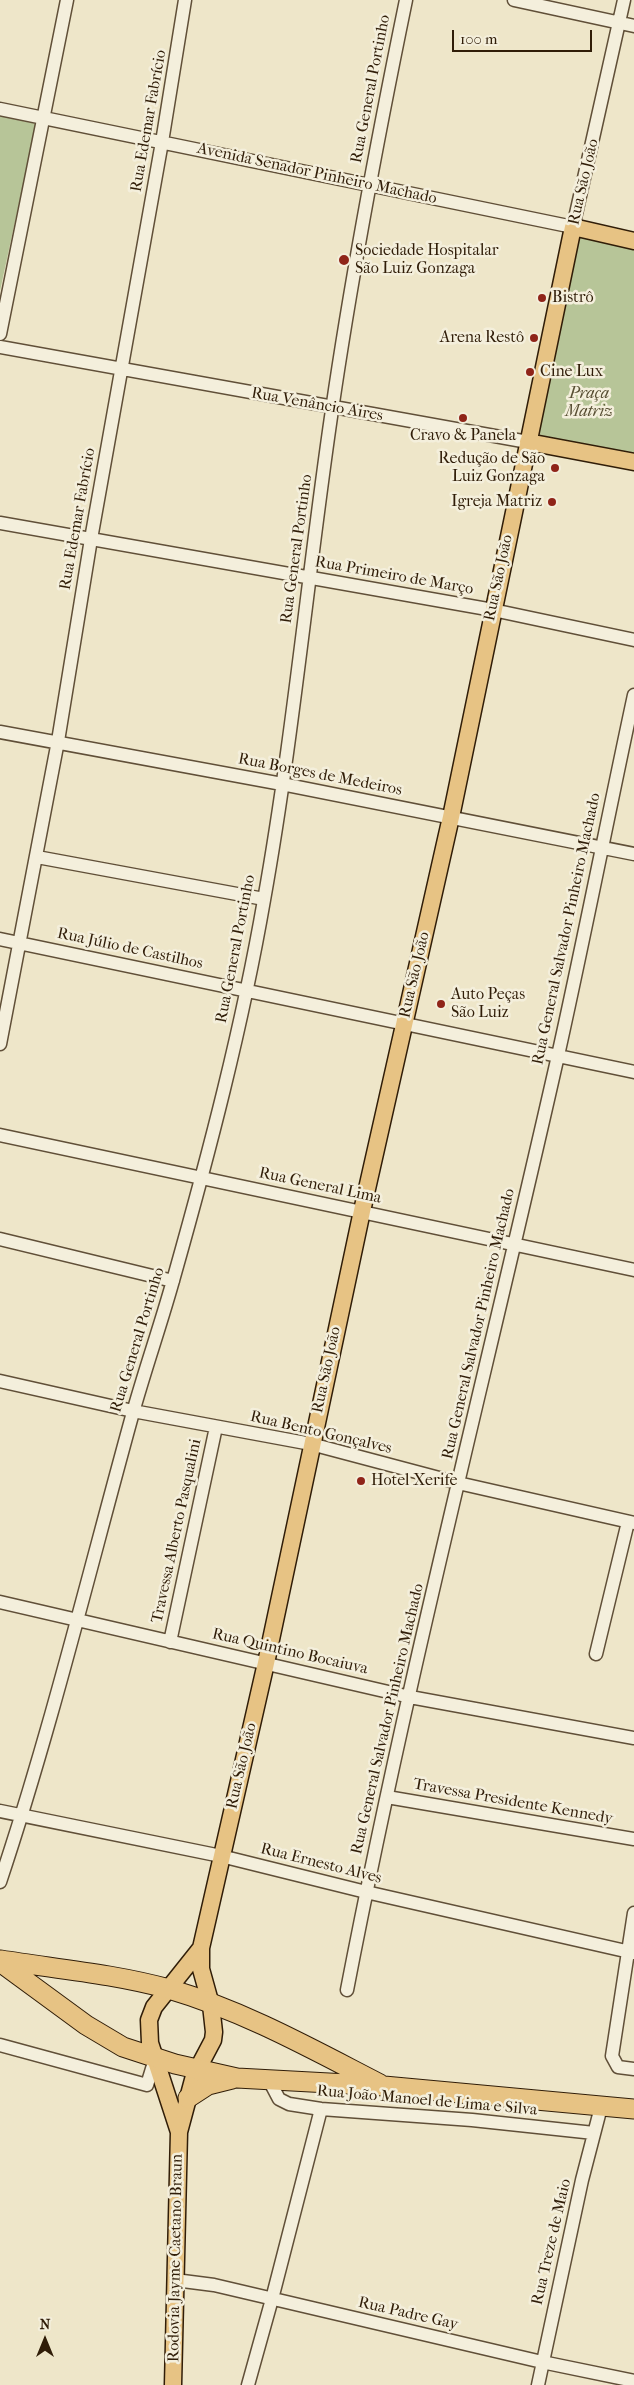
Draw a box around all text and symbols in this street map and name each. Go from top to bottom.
street label: Rua General Portinho [347,13,395,165]
scale bar [454,20,594,52]
text: 100 m [460,30,498,48]
street label: Rua Edemar Fabrício [127,48,171,194]
street label: Rua São João [565,137,603,227]
street label: Avenida Senador Pinheiro Machado [195,139,439,209]
place label: Sociedade Hospitalar São Luiz Gonzaga [355,241,499,279]
marker: Sociedade Hospitalar São Luiz Gonzaga [337,253,351,267]
place label: Bistrô [552,288,594,308]
marker: Bistrô [536,292,548,304]
place label: Arena Restô [440,328,524,348]
marker: Arena Restô [528,332,540,344]
place label: Cine Lux [540,362,603,382]
marker: Cine Lux [524,366,536,378]
street label: Rua Venâncio Aires [250,384,384,426]
park label: Praça Matriz [565,384,613,422]
marker: Cravo & Panela [457,412,469,424]
place label: Cravo & Panela [410,426,516,446]
street label: Rua Edemar Fabrício [56,446,100,592]
place label: Redução de São Luiz Gonzaga [438,449,545,487]
marker: Redução de São Luiz Gonzaga [549,462,561,474]
street label: Rua General Portinho [277,473,317,625]
place label: Igreja Matriz [451,492,542,512]
marker: Igreja Matriz [546,496,558,508]
street label: Rua São João [480,533,518,623]
street label: Rua Primeiro de Março [313,553,475,599]
street label: Rua Borges de Medeiros [236,750,404,800]
street label: Rua General Salvador Pinheiro Machado [529,791,605,1067]
street label: Rua General Portinho [212,873,260,1025]
street label: Rua Júlio de Castilhos [55,924,205,974]
street label: Rua São João [396,930,434,1020]
place label: Auto Peças São Luiz [451,985,525,1023]
marker: Auto Peças São Luiz [435,998,447,1010]
street label: Rua General Lima [257,1164,383,1208]
street label: Rua General Salvador Pinheiro Machado [438,1187,520,1461]
street label: Rua General Portinho [107,1265,169,1415]
street label: Rua São João [308,1325,346,1415]
street label: Rua Bento Gonçalves [248,1407,394,1459]
street label: Travessa Alberto Pasqualini [148,1437,206,1625]
place label: Hotel Xerife [371,1471,457,1491]
marker: Hotel Xerife [355,1475,367,1487]
street label: Rua General Salvador Pinheiro Machado [347,1582,429,1856]
street label: Rua Quintino Bocaiuva [210,1625,370,1679]
street label: Rua São João [223,1721,261,1811]
street label: Travessa Presidente Kennedy [412,1775,614,1829]
street label: Rua Ernesto Alves [258,1840,384,1888]
street label: Rua João Manoel de Lima e Silva [316,2082,538,2120]
street label: Rodovia Jayme Caetano Braun [165,2154,187,2362]
street label: Rua Treze de Maio [528,2177,576,2307]
street label: Rua Padre Gay [356,2293,460,2335]
north arrow [20,2315,70,2365]
text: N [40,2316,50,2333]

